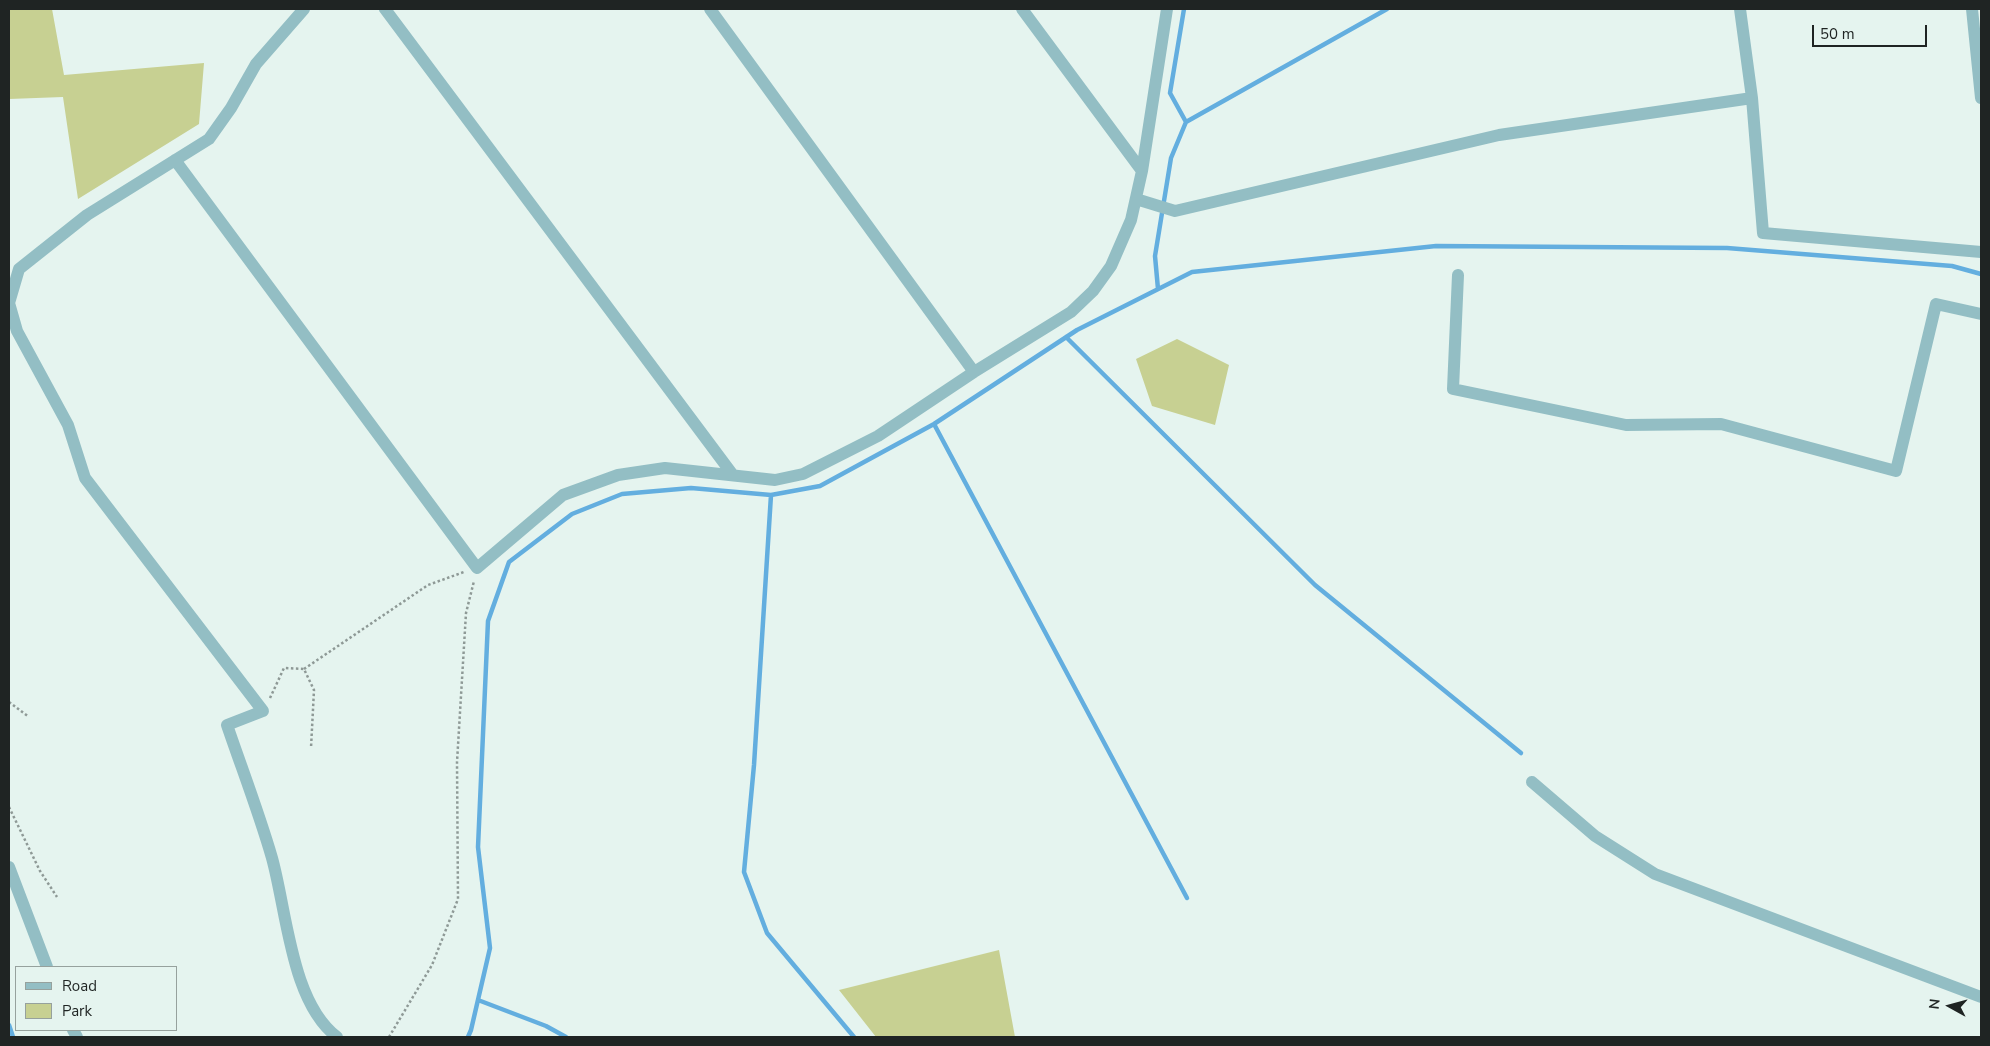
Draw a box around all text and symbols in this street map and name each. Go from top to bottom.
scale bar [1815,15,1930,47]
text: 50 m [1820,24,1855,44]
legend [15,966,178,1031]
text: Road [62,976,97,996]
north arrow [1925,981,1975,1031]
text: N [1925,998,1945,1010]
text: Park [62,1001,92,1021]

